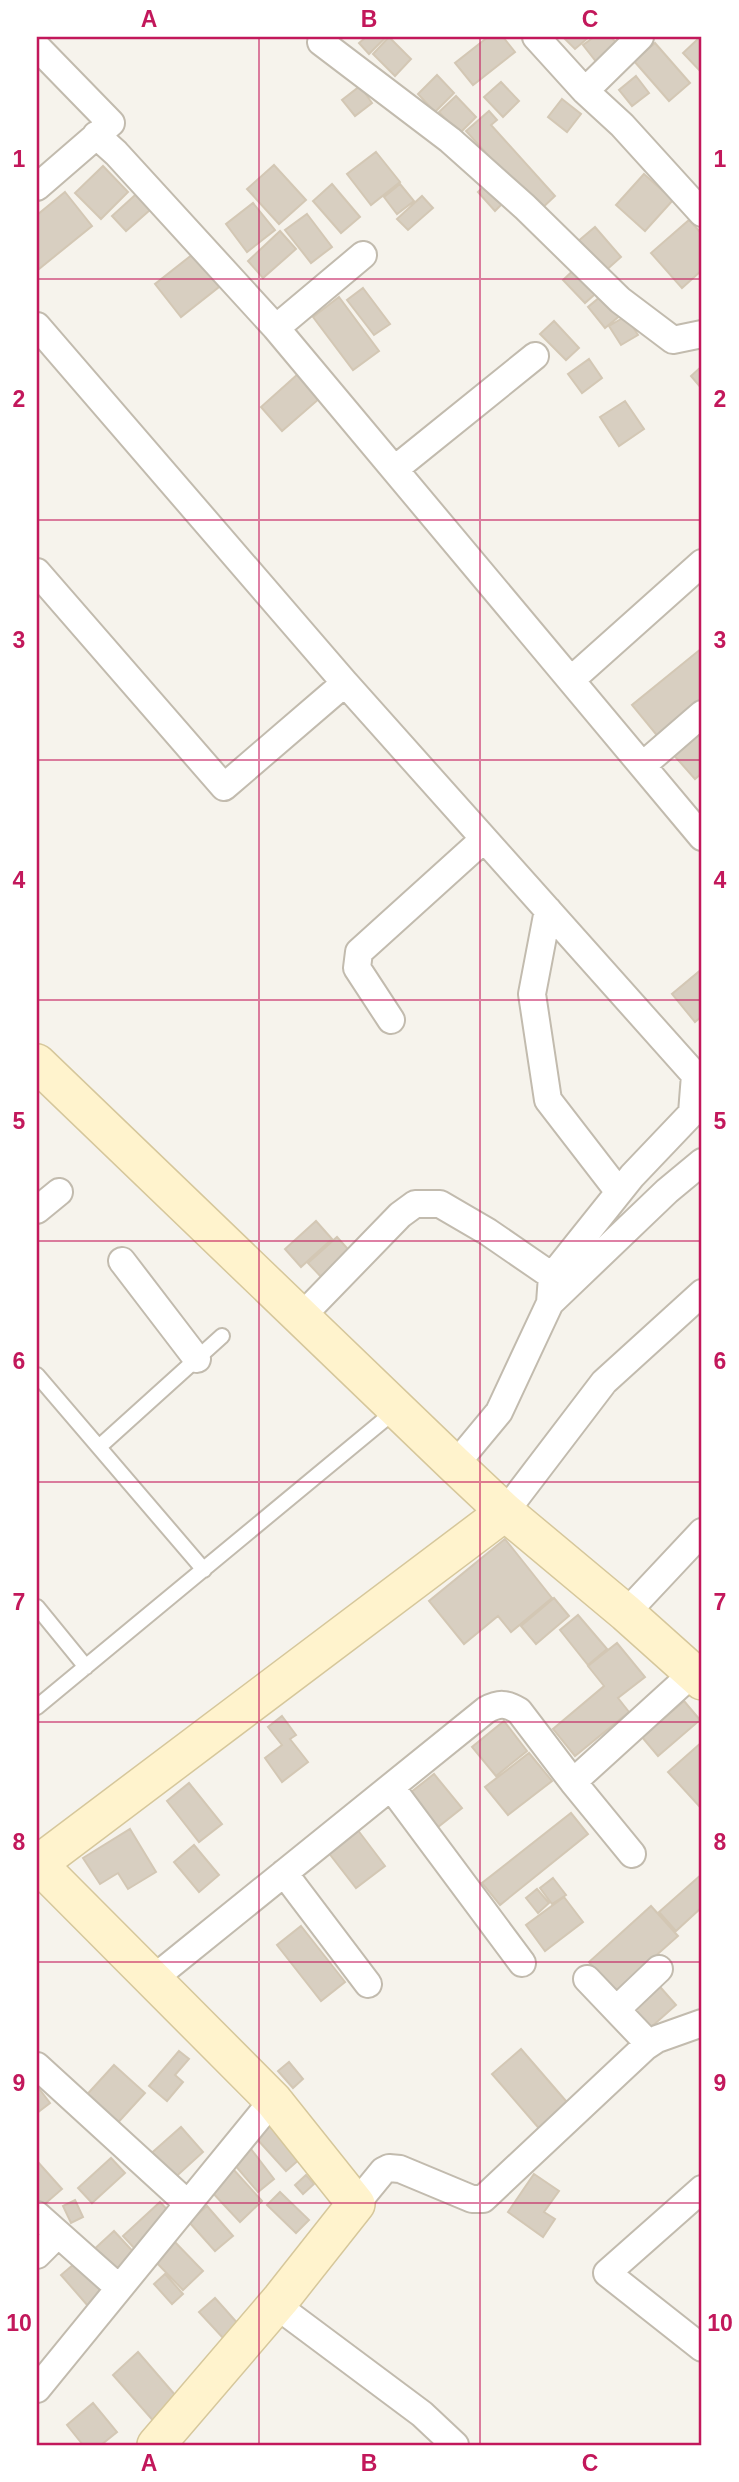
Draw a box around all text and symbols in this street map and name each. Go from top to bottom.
text: A [141,6,157,32]
text: B [361,6,377,32]
text: C [582,6,598,32]
text: 1 [13,146,26,172]
text: 1 [714,146,727,172]
text: 2 [13,386,25,412]
text: 2 [714,386,726,412]
text: 3 [13,627,25,653]
text: 3 [714,627,726,653]
text: 4 [13,867,26,893]
text: 4 [714,867,727,893]
text: 5 [13,1108,26,1134]
text: 5 [714,1108,727,1134]
text: 6 [13,1348,25,1374]
text: 6 [714,1348,726,1374]
text: 7 [13,1589,25,1615]
text: 7 [714,1589,726,1615]
text: 8 [13,1829,26,1855]
text: 8 [714,1829,727,1855]
text: 9 [13,2070,25,2096]
text: 9 [714,2070,726,2096]
text: 10 [6,2310,32,2336]
text: 10 [707,2310,733,2336]
text: A [141,2450,157,2476]
text: B [361,2450,377,2476]
text: C [582,2450,598,2476]

